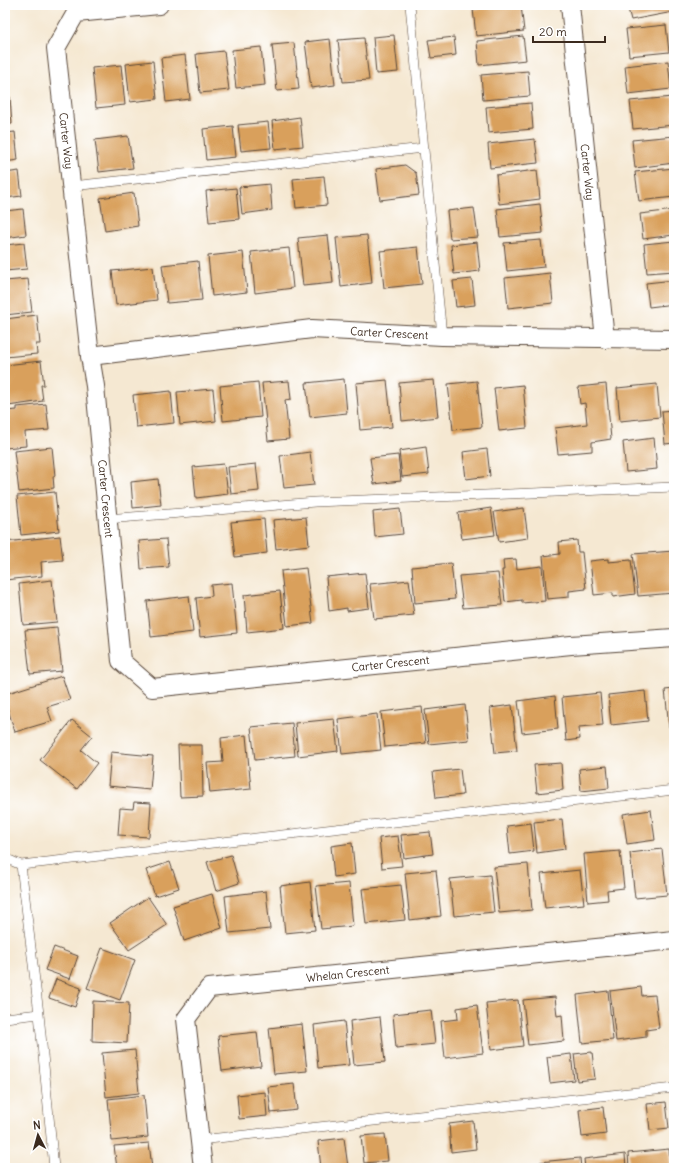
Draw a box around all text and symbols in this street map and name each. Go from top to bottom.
scale bar [533,18,605,44]
text: 20 m [539,24,567,39]
street label: Carter Way [56,112,76,170]
street label: Carter Way [578,143,597,201]
street label: Carter Crescent [350,324,429,342]
street label: Carter Crescent [95,459,116,538]
street label: Carter Crescent [351,653,430,674]
street label: Whelan Crescent [305,962,390,985]
north arrow [18,1115,58,1155]
text: N [32,1118,41,1132]

